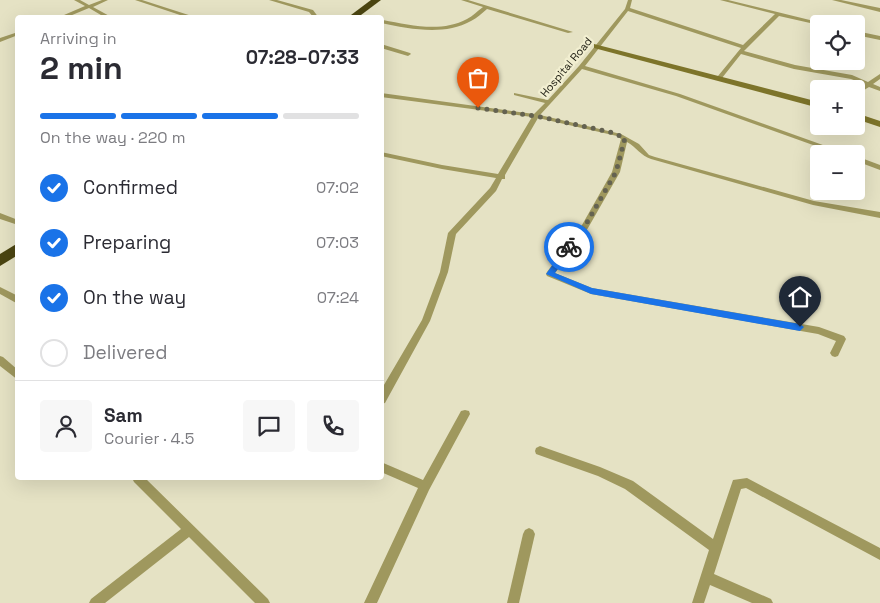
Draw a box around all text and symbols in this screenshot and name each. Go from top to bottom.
map controls [810,15,865,200]
button: locate [810,15,865,70]
text: Arriving in [40,28,117,49]
street label: Hospital Road [537,34,595,100]
text: 07:28–07:33 [246,45,359,70]
text: 2 min [40,48,123,88]
pin [457,57,499,108]
icon: bag [464,64,492,92]
button: + [810,80,865,135]
text: On the way · 220 m [40,127,186,148]
button: − [810,145,865,200]
icon: check [40,174,68,202]
text: Confirmed [83,175,178,200]
text: 07:02 [316,177,359,198]
courier [544,222,594,272]
icon: check [40,229,68,257]
text: Preparing [83,230,171,255]
text: 07:03 [316,232,359,253]
icon: bike [555,233,583,261]
pin [779,276,821,327]
icon: home [786,283,814,311]
icon: check [40,284,68,312]
text: On the way [83,285,186,310]
text: 07:24 [317,287,359,308]
text: Delivered [83,340,168,365]
button: person [40,400,92,452]
button: chat [243,400,295,452]
button: phone [307,400,359,452]
text: Sam [104,403,143,428]
text: Courier · 4.5 [104,428,194,449]

